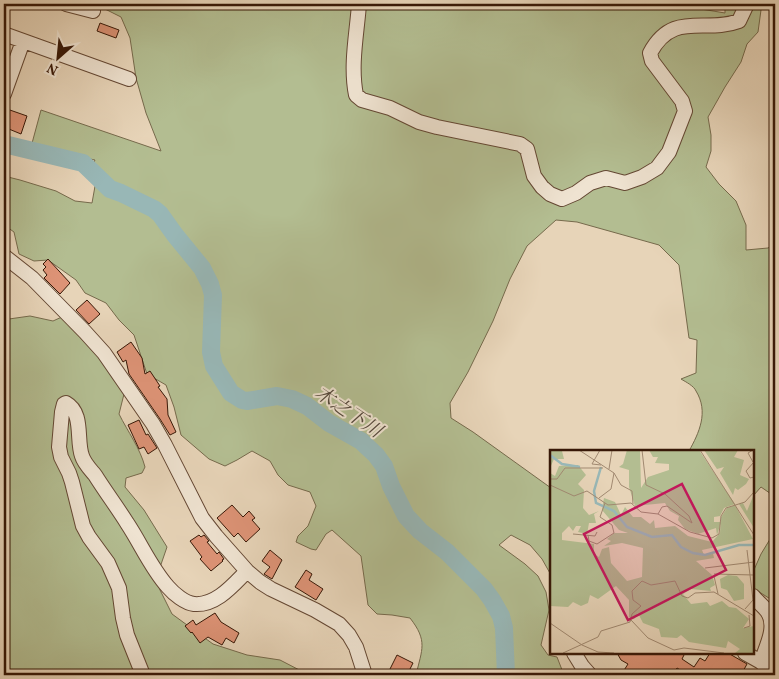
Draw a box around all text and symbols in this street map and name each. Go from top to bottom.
north arrow [32,32,82,82]
text: N [44,57,62,79]
water label: 木之下川 [309,381,388,446]
inset map [550,450,754,654]

